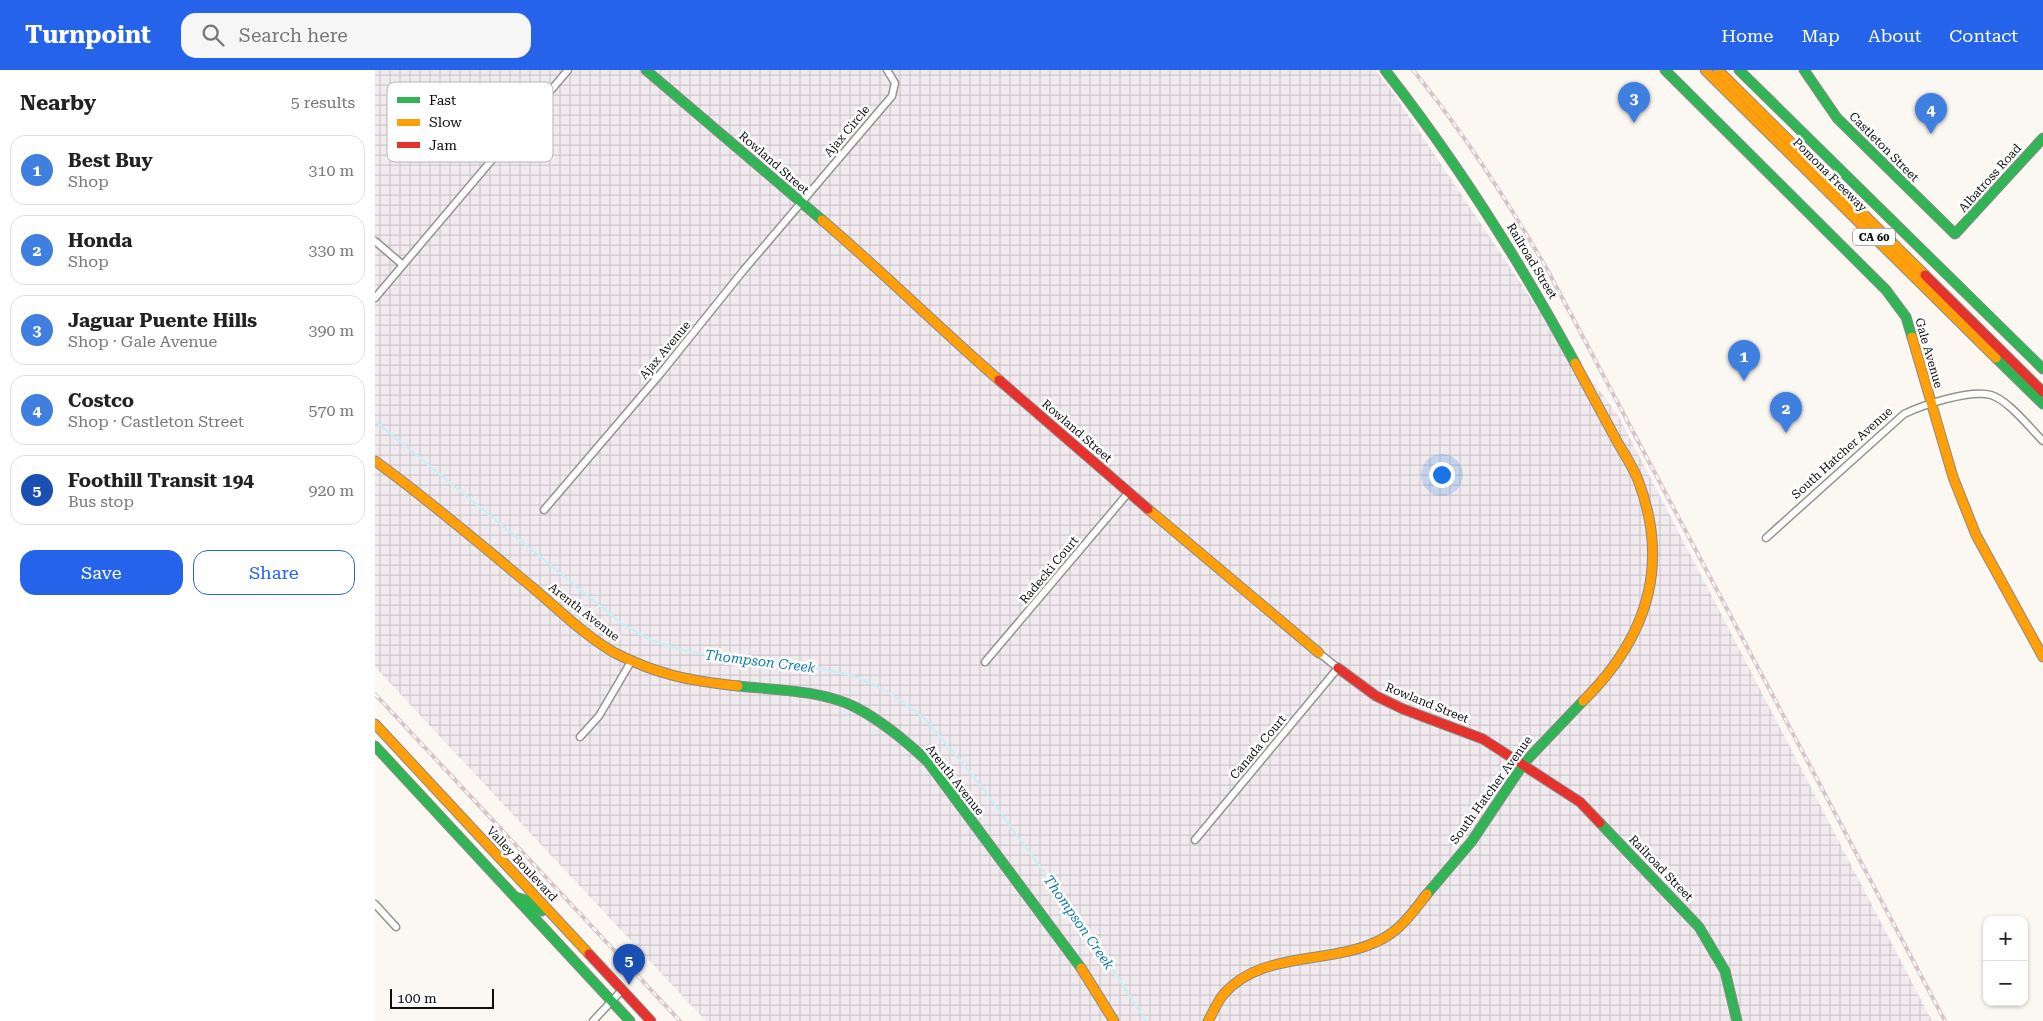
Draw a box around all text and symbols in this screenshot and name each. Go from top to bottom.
search box [181,13,531,58]
text: Turnpoint [25,21,151,49]
icon: search [199,21,227,49]
text: Search here [239,24,348,47]
text: Home [1721,25,1773,46]
text: Map [1801,25,1840,46]
text: About [1868,25,1921,46]
text: Contact [1949,25,2018,46]
legend [387,82,553,162]
pin: 3 [1618,82,1650,123]
text: Nearby [20,91,96,115]
text: Fast [429,92,456,108]
text: 5 results [291,93,355,112]
pin: 4 [1915,93,1947,134]
street label: Ajax Circle [821,102,873,160]
street label: Castleton Street [1846,109,1922,185]
text: Slow [429,114,462,130]
street label: Rowland Street [736,129,812,198]
street label: Pomona Freeway [1790,135,1870,215]
text: Jam [429,137,457,153]
street label: Albatross Road [1956,141,2024,215]
text: Best Buy [68,149,153,172]
text: 1 [33,161,41,180]
text: 310 m [308,161,354,180]
text: Shop [68,172,109,191]
street label: Railroad Street [1504,221,1560,302]
road number: CA 60 [1853,228,1895,246]
text: Honda [68,229,132,252]
text: 2 [33,241,41,260]
text: 330 m [308,241,354,260]
text: Shop [68,252,109,271]
text: Jaguar Puente Hills [68,309,257,332]
street label: Gale Avenue [1912,316,1946,390]
street label: Ajax Avenue [637,318,694,382]
text: 3 [33,321,41,340]
text: 390 m [308,321,354,340]
text: Shop · Gale Avenue [68,332,217,351]
pin: 1 [1728,340,1760,381]
text: Costco [68,389,134,412]
pin: 2 [1770,392,1802,433]
street label: Rowland Street [1039,397,1115,466]
text: 4 [33,401,41,420]
text: 570 m [308,401,354,420]
street label: South Hatcher Avenue [1789,404,1895,502]
text: Shop · Castleton Street [68,412,244,431]
your location [1429,462,1455,488]
text: Foothill Transit 194 [68,469,254,492]
text: 5 [33,481,41,500]
text: 920 m [308,481,354,500]
text: Bus stop [68,492,134,511]
street label: Radecki Court [1017,533,1081,606]
button: Save [20,550,183,595]
button: Share [193,550,355,595]
street label: Arenth Avenue [546,580,622,644]
water label: Thompson Creek [704,646,817,676]
street label: Rowland Street [1383,680,1471,726]
street label: Canada Court [1227,712,1289,782]
street label: South Hatcher Avenue [1447,733,1535,847]
street label: Arenth Avenue [923,742,987,818]
street label: Valley Boulevard [484,824,560,904]
street label: Railroad Street [1626,832,1696,904]
water label: Thompson Creek [1041,872,1118,972]
map controls [1983,916,2028,1006]
button: + [1983,916,2028,961]
pin: 5 [613,944,645,985]
button: − [1983,961,2028,1006]
scale bar [390,986,494,1009]
text: 100 m [397,990,437,1006]

